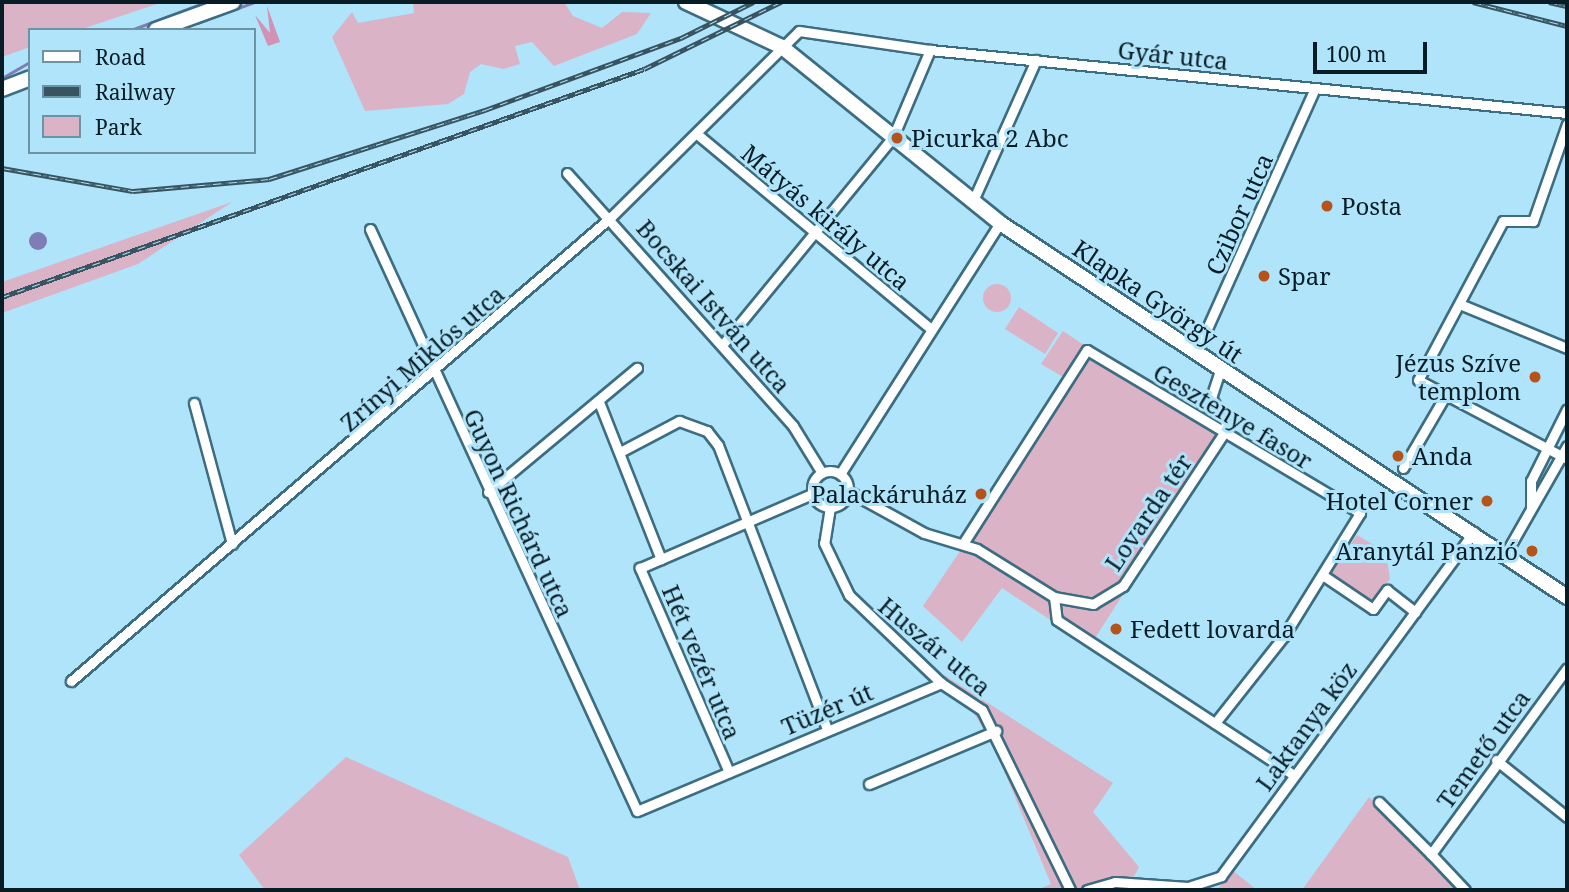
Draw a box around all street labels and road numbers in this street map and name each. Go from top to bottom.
street label: Gyár utca [1116,35,1230,75]
street label: Mátyás király utca [736,138,916,296]
street label: Czibor utca [1199,149,1279,279]
street label: Bocskai István utca [631,214,797,398]
street label: Klapka György út [1068,234,1248,368]
street label: Zrínyi Miklós utca [334,279,510,437]
street label: Gesztenye fasor [1148,357,1318,475]
street label: Guyon Richárd utca [458,404,580,622]
street label: Lovarda tér [1098,448,1198,576]
street label: Hét vezér utca [657,580,747,744]
street label: Huszár utca [873,591,997,701]
street label: Laktanya köz [1250,656,1362,796]
street label: Tüzér út [777,677,877,741]
street label: Temető utca [1430,684,1536,814]

